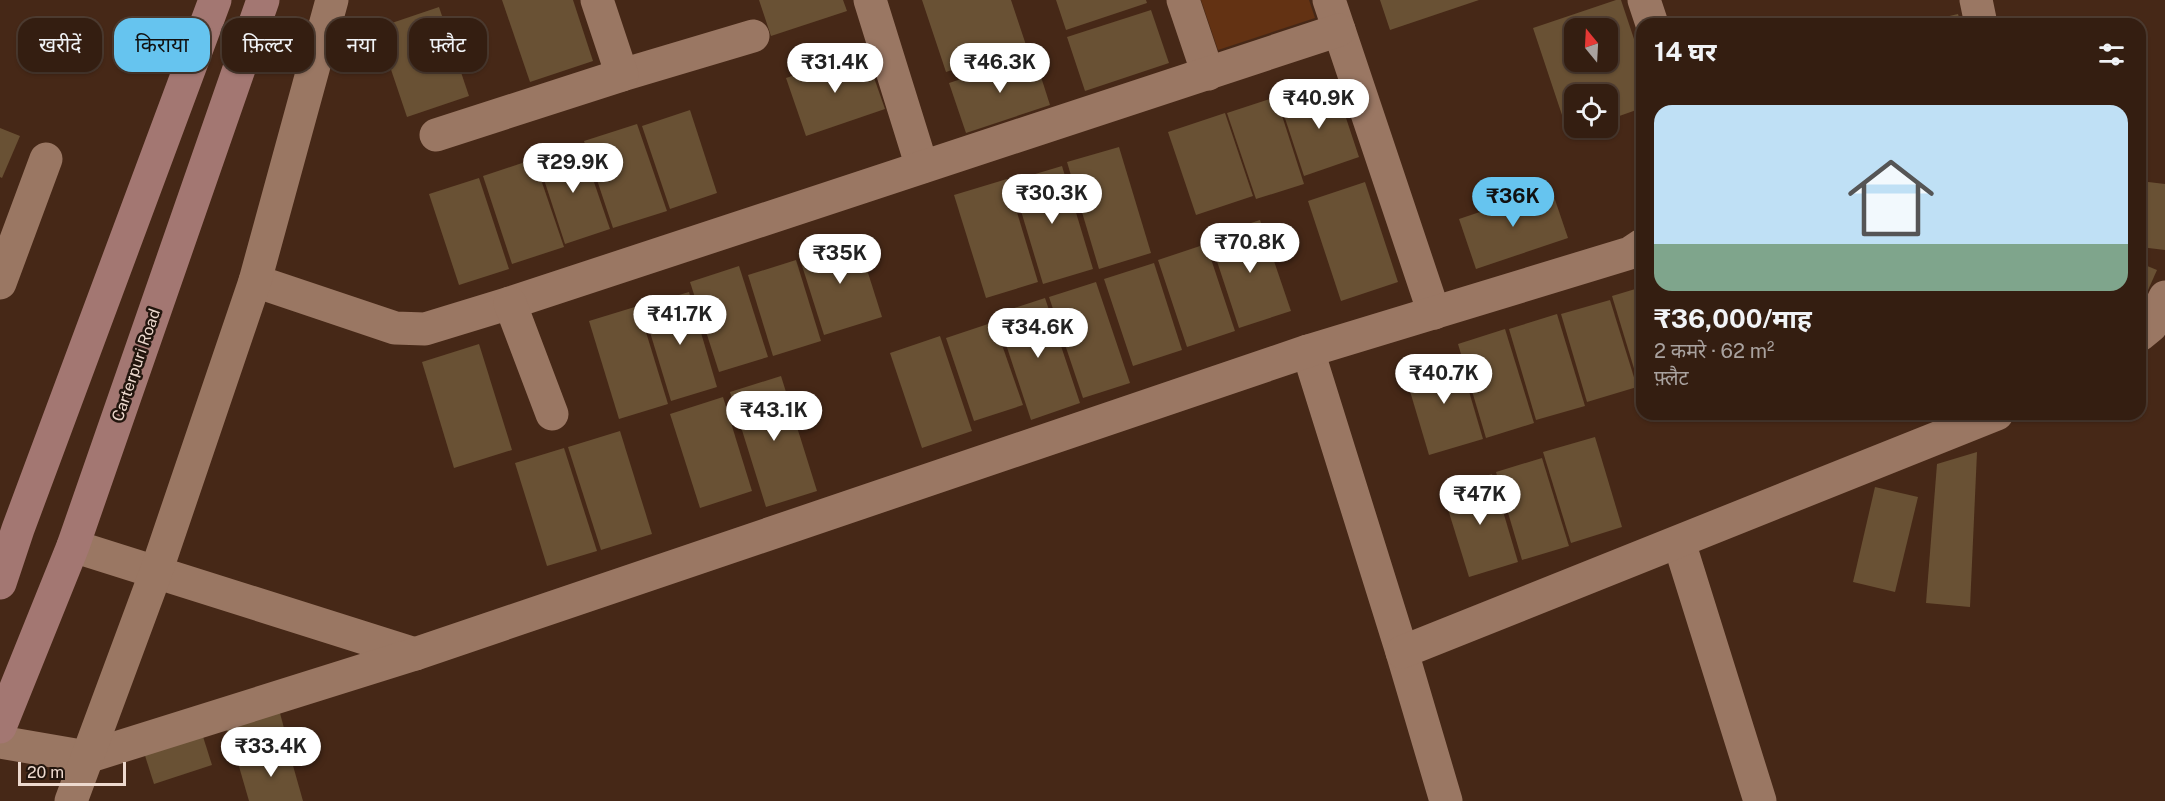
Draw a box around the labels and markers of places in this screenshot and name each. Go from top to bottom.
pin: ₹31.4K [786,43,884,94]
pin: ₹46.3K [951,43,1049,94]
pin: ₹40.9K [1270,79,1368,130]
pin: ₹29.9K [524,143,622,194]
pin: ₹30.3K [1003,174,1101,225]
pin: ₹36K [1477,177,1549,228]
pin: ₹70.8K [1201,223,1299,274]
pin: ₹35K [804,234,876,285]
pin: ₹41.7K [631,295,729,346]
pin: ₹34.6K [989,308,1087,359]
pin: ₹40.7K [1395,354,1493,405]
pin: ₹43.1K [725,391,823,442]
pin: ₹47K [1444,475,1516,526]
pin: ₹33.4K [222,727,320,778]

